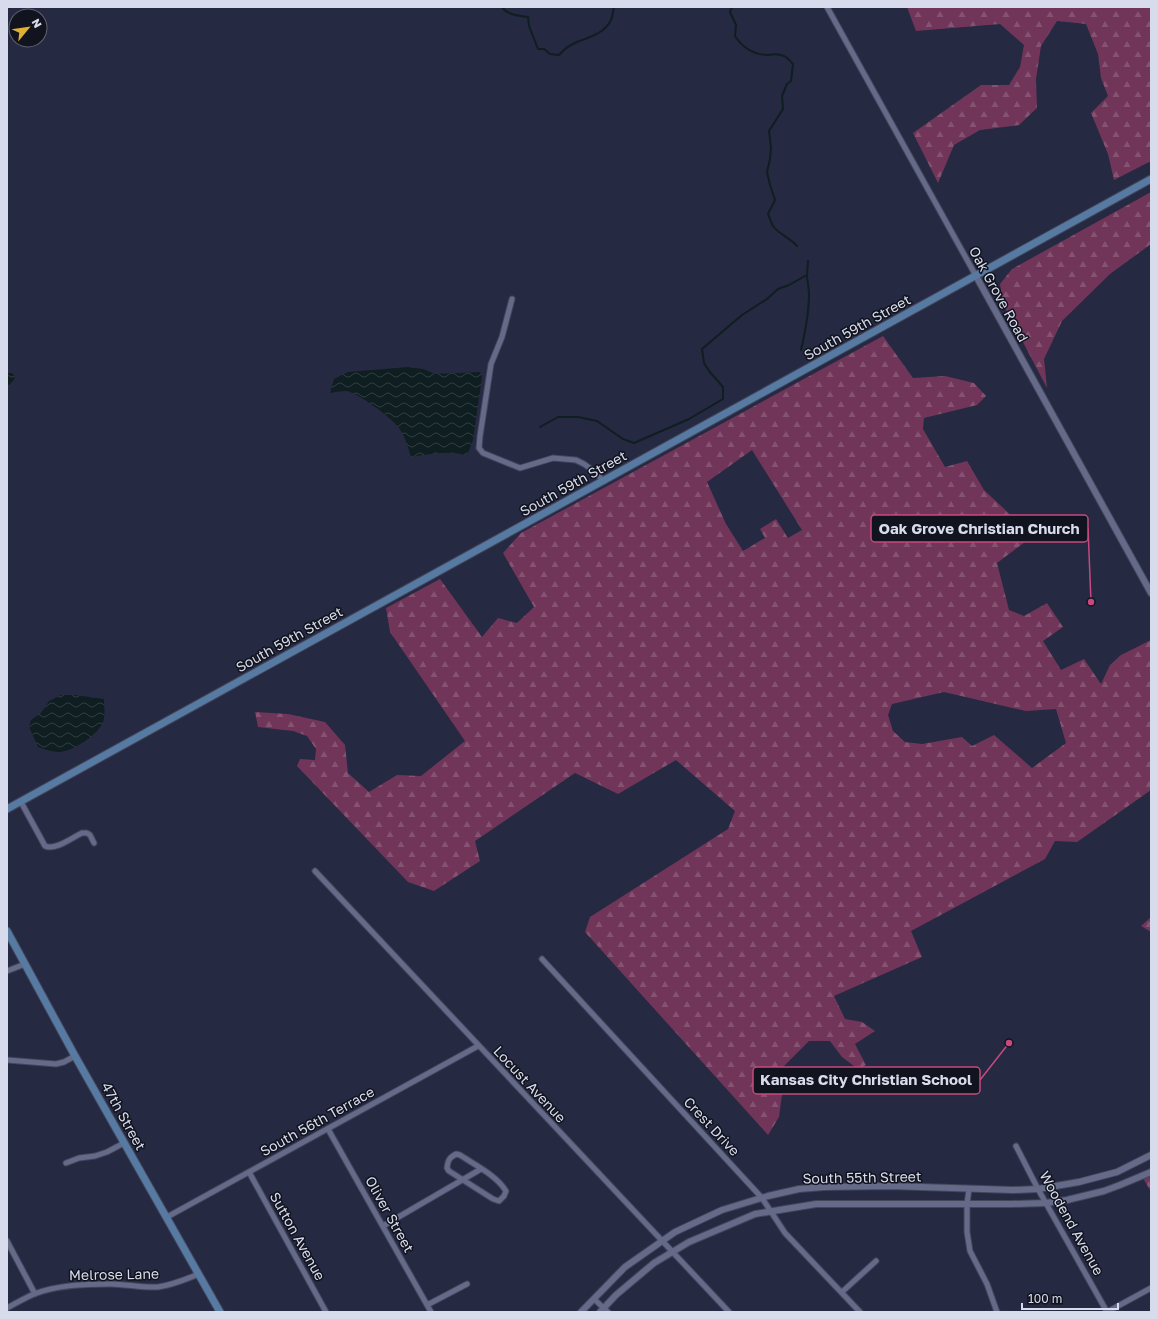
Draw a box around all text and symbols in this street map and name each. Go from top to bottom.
north arrow [8,8,48,48]
text: N [29,16,45,30]
street label: Oak Grove Road [966,243,1032,345]
street label: South 59th Street [801,291,913,363]
street label: South 59th Street [517,447,629,519]
callout: Oak Grove Christian Church [871,515,1088,542]
text: Oak Grove Christian Church [879,519,1079,537]
street label: South 59th Street [233,603,345,675]
street label: Locust Avenue [490,1042,570,1126]
callout: Kansas City Christian School [753,1067,980,1094]
text: Kansas City Christian School [760,1070,972,1088]
street label: 47th Street [98,1079,150,1153]
street label: South 56th Terrace [257,1083,377,1159]
street label: Crest Drive [680,1093,744,1159]
street label: South 55th Street [802,1167,922,1187]
street label: Woodend Avenue [1036,1168,1108,1278]
street label: Oliver Street [362,1173,418,1255]
street label: Sutton Avenue [267,1189,329,1283]
street label: Melrose Lane [69,1265,159,1283]
scale bar [1022,1285,1118,1311]
text: 100 m [1028,1291,1062,1306]

